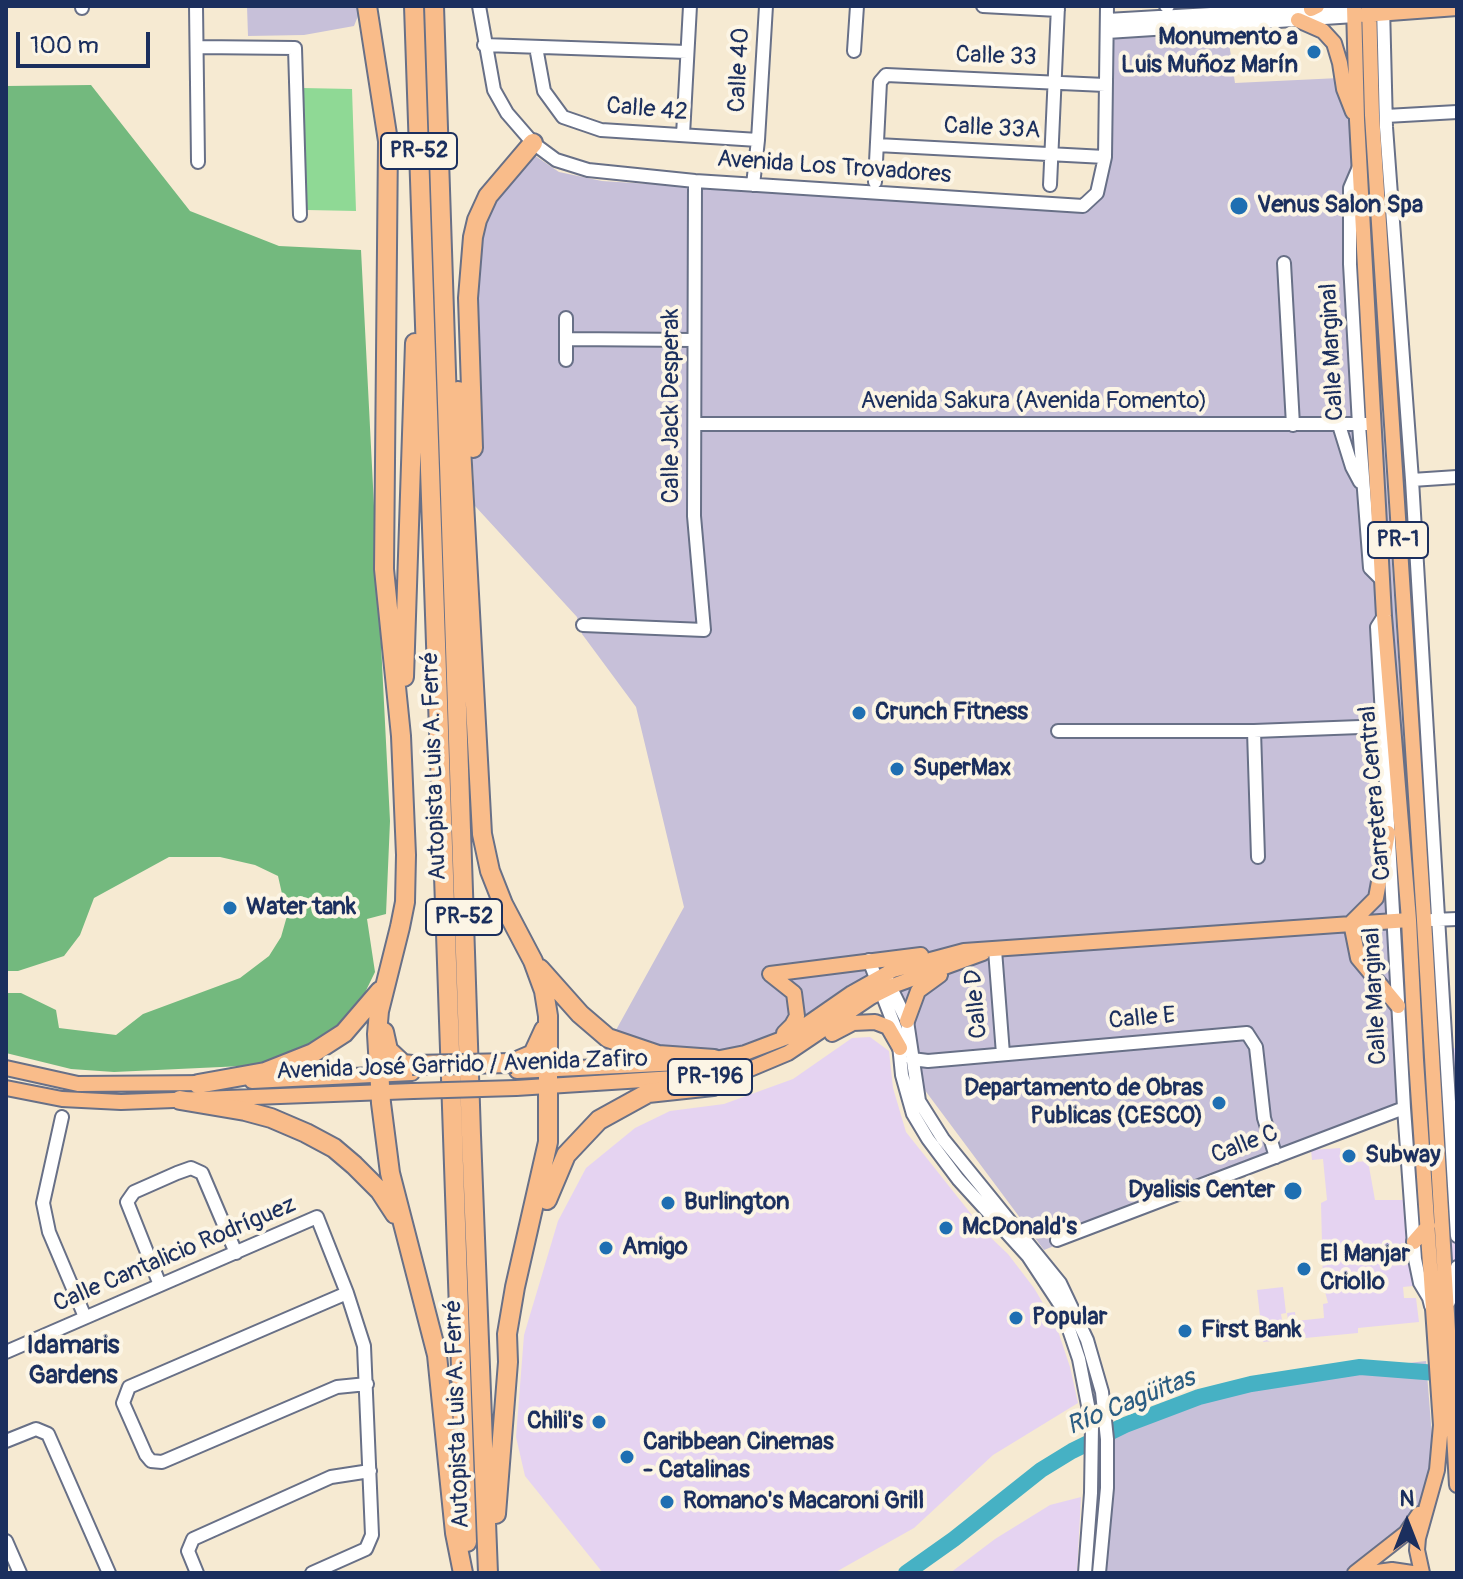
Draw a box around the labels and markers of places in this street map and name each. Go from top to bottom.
place label: Monumento a Luis Muñoz Marín [1121,24,1298,80]
marker: Monumento a Luis Muñoz Marín [1305,43,1323,61]
place label: Venus Salon Spa [1257,192,1423,220]
marker: Venus Salon Spa [1228,195,1250,217]
place label: Crunch Fitness [875,699,1028,727]
marker: Crunch Fitness [850,704,868,722]
place label: SuperMax [913,755,1011,783]
marker: SuperMax [888,760,906,778]
place label: Water tank [246,894,356,922]
marker: Water tank [221,899,239,917]
place label: Departamento de Obras Publicas (CESCO) [964,1075,1203,1131]
marker: Departamento de Obras Publicas (CESCO) [1210,1094,1228,1112]
place label: Subway [1365,1142,1440,1170]
marker: Subway [1340,1147,1358,1165]
place label: Dyalisis Center [1128,1177,1275,1205]
marker: Dyalisis Center [1282,1180,1304,1202]
place label: Burlington [684,1189,790,1217]
marker: Burlington [659,1194,677,1212]
place label: McDonald's [962,1214,1077,1242]
marker: McDonald's [937,1219,955,1237]
place label: Amigo [622,1234,688,1262]
marker: Amigo [597,1239,615,1257]
place label: El Manjar Criollo [1320,1241,1410,1297]
marker: El Manjar Criollo [1295,1260,1313,1278]
place label: Popular [1032,1304,1107,1332]
marker: Popular [1007,1309,1025,1327]
place label: First Bank [1201,1317,1302,1345]
marker: First Bank [1176,1322,1194,1340]
place label: Chili's [527,1408,583,1436]
marker: Chili's [590,1413,608,1431]
place label: Caribbean Cinemas - Catalinas [643,1429,834,1485]
marker: Caribbean Cinemas - Catalinas [618,1448,636,1466]
place label: Romano's Macaroni Grill [683,1488,924,1516]
marker: Romano's Macaroni Grill [658,1493,676,1511]

